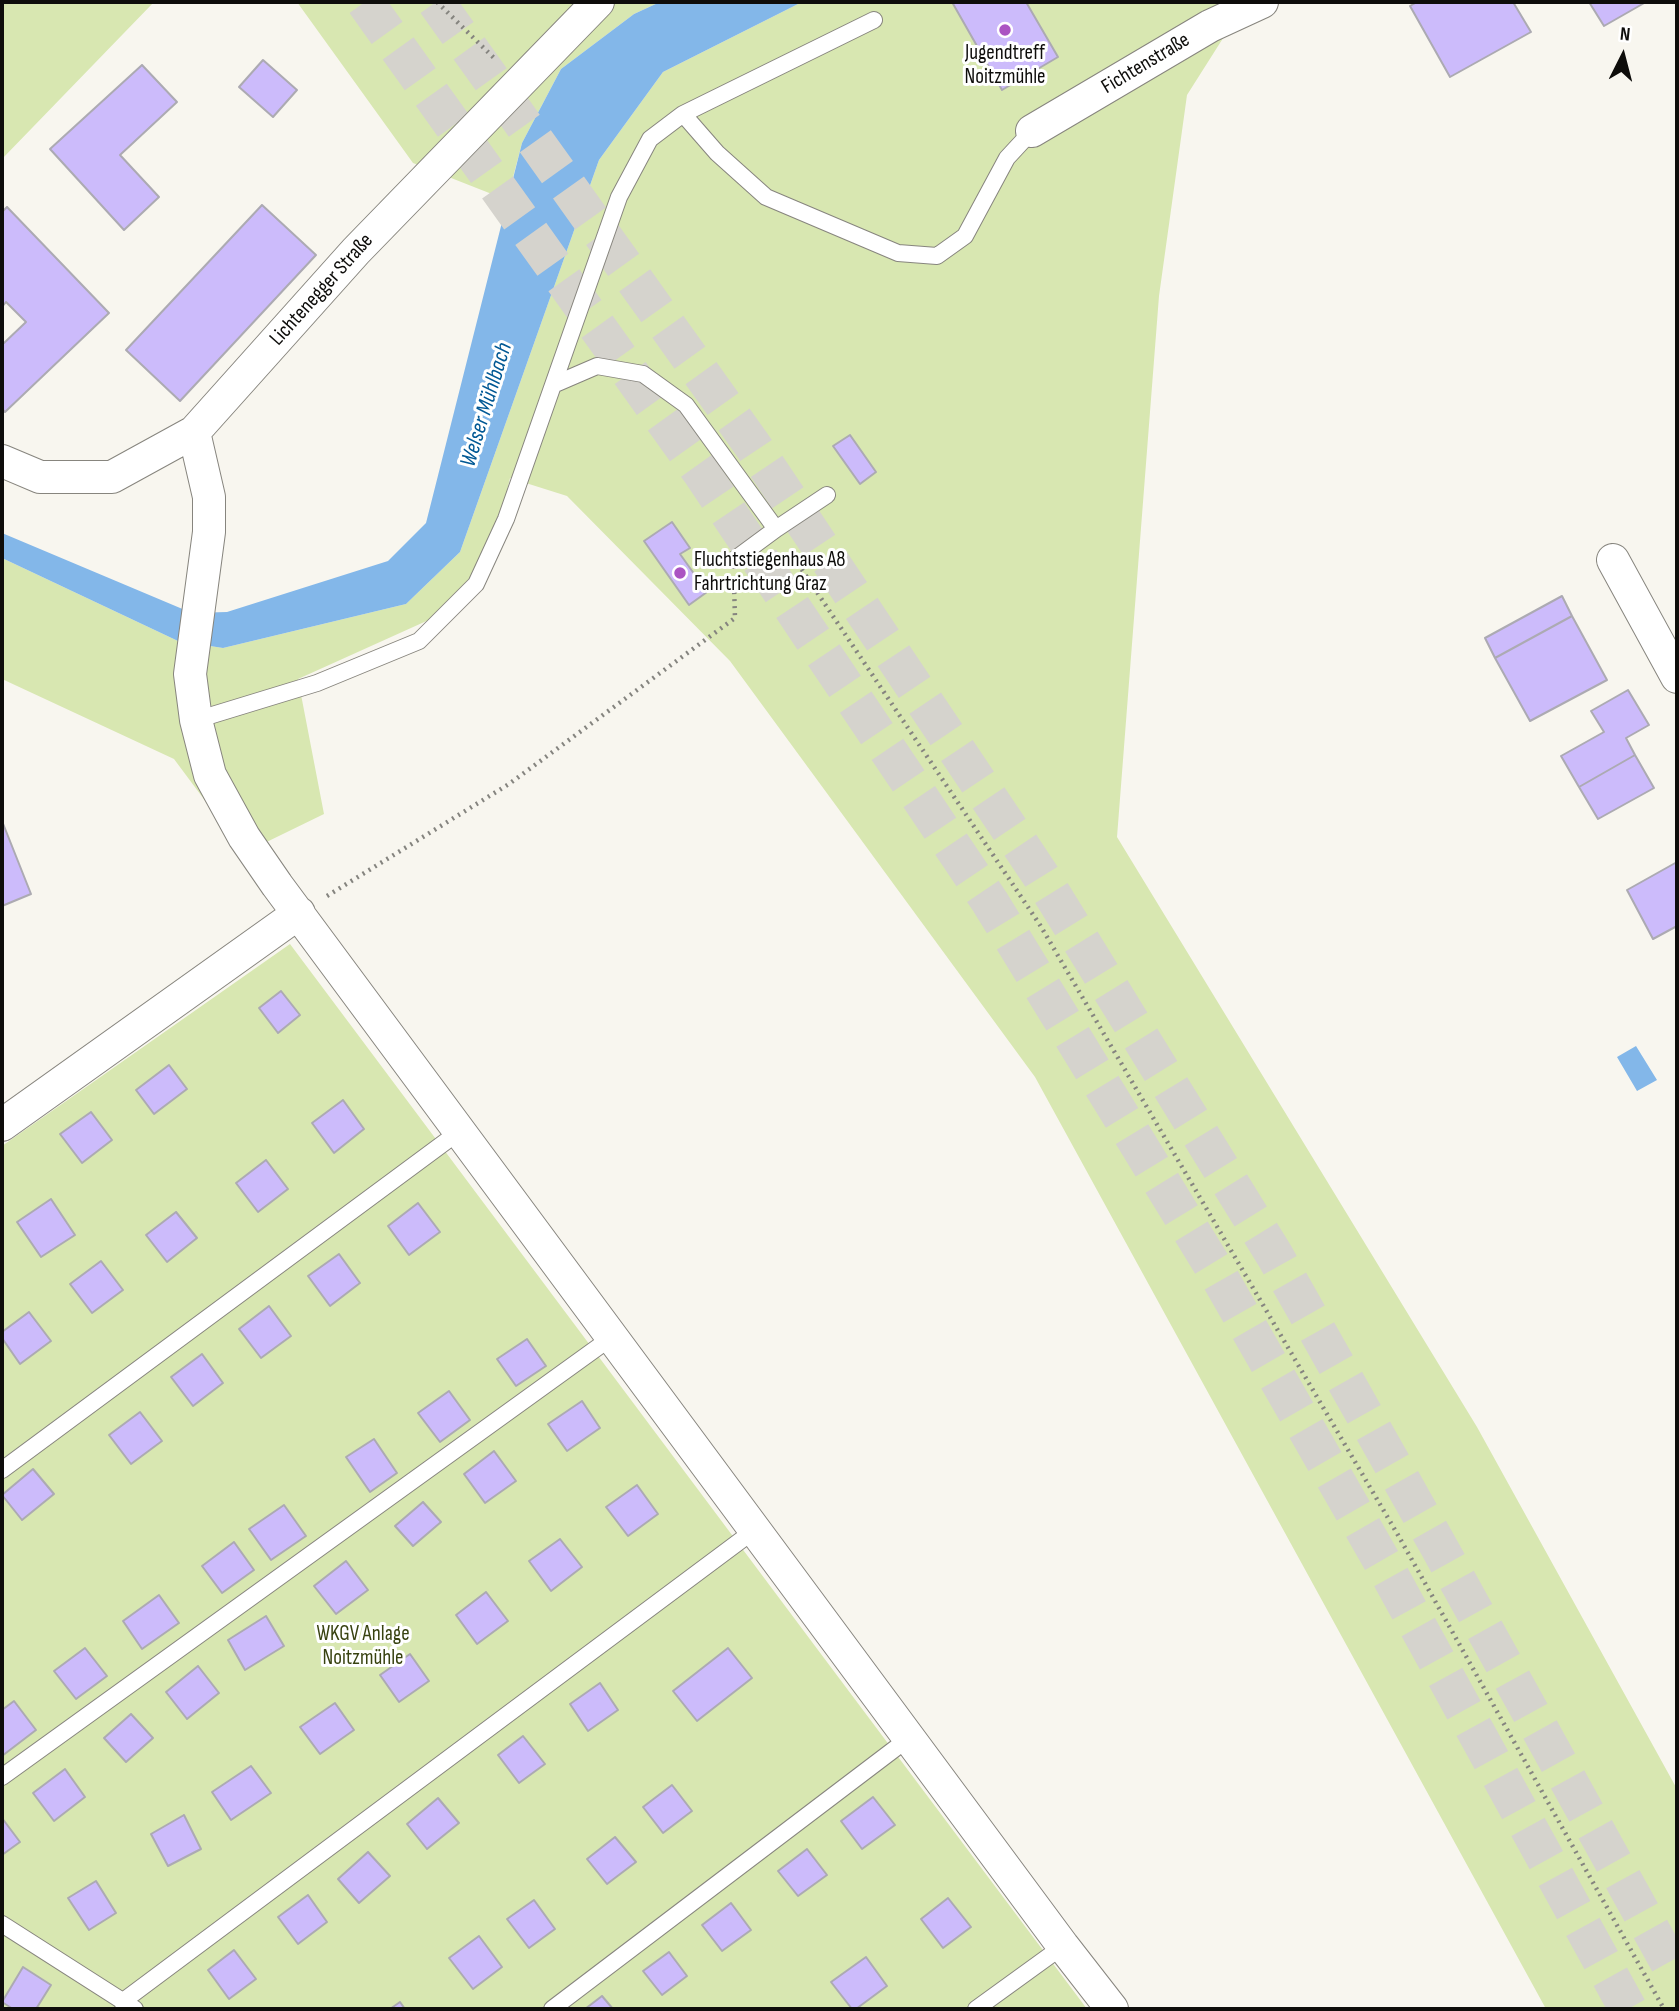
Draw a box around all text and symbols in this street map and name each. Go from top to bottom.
north arrow [1588,21,1658,91]
marker: Jugendtreff Noitzmühle [997,22,1013,38]
text: N [1619,23,1631,47]
street label: Fichtenstraße [1097,28,1195,100]
place label: Jugendtreff Noitzmühle [964,41,1046,91]
street label: Lichtenegger Straße [265,229,379,351]
water label: Welser Mühlbach [455,340,519,470]
place label: Fluchtstiegenhaus A8 Fahrtrichtung Graz [694,548,845,598]
marker: Fluchtstiegenhaus A8 Fahrtrichtung Graz [672,565,688,581]
park label: WKGV Anlage Noitzmühle [316,1622,410,1672]

